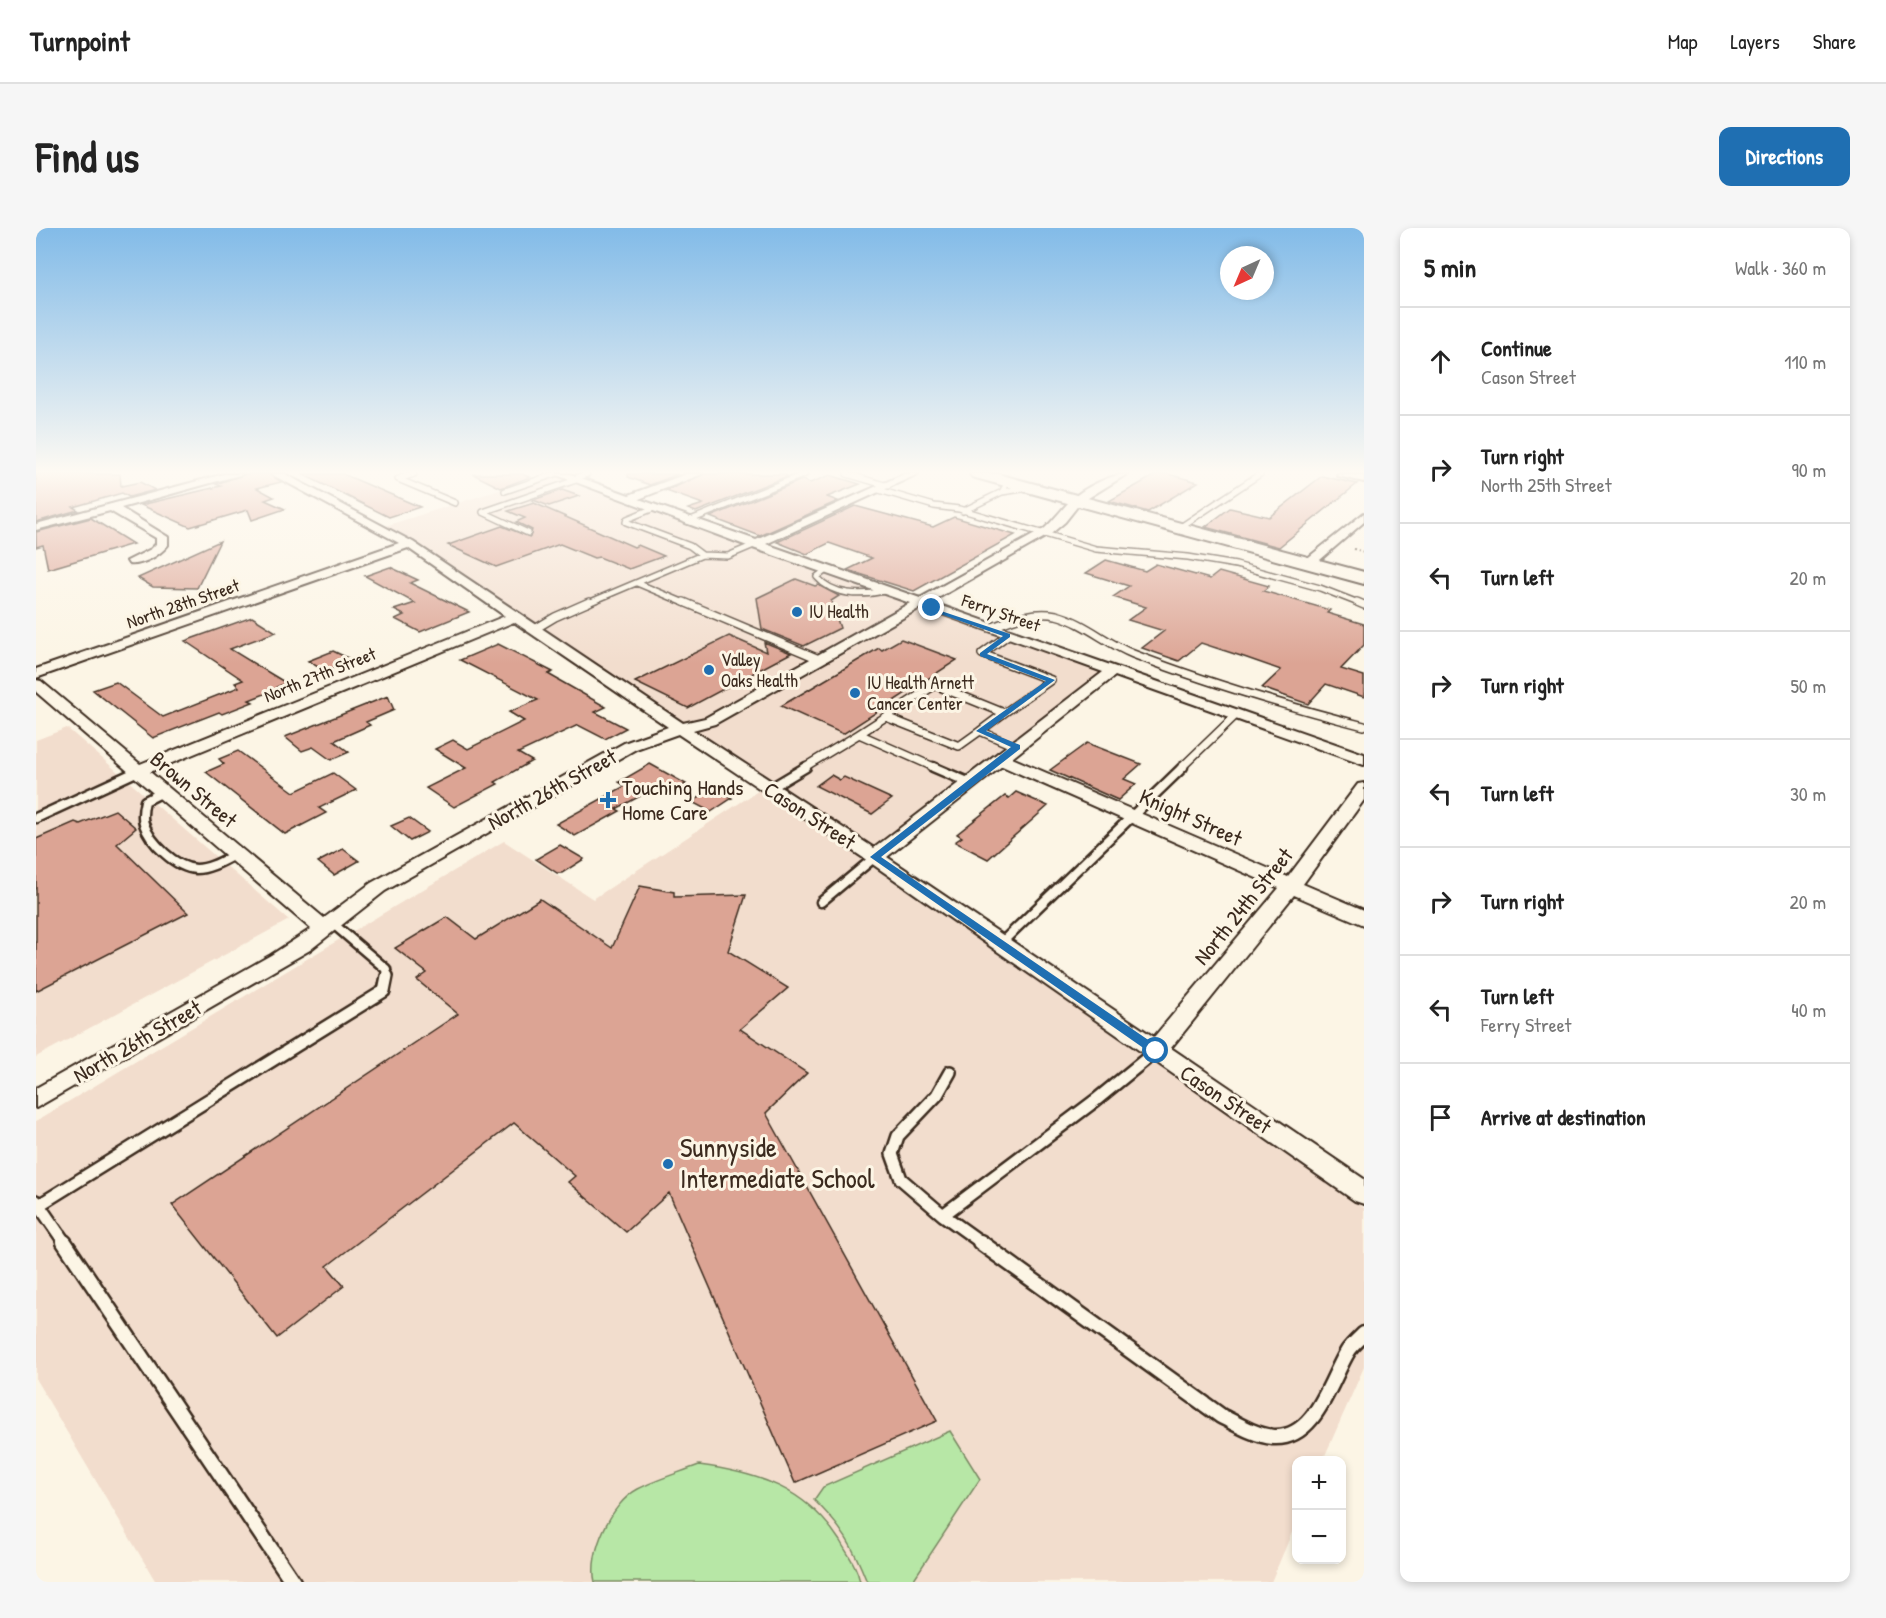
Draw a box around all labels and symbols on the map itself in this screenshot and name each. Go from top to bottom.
north arrow [1220,246,1274,300]
street label: North 28th Street [123,572,243,635]
street label: Ferry Street [958,587,1044,638]
route end [918,594,944,620]
place label: IU Health [809,599,869,624]
marker: IU Health [790,605,804,619]
street label: North 27th Street [260,640,380,708]
place label: Valley Oaks Health [721,647,798,693]
marker: Valley Oaks Health [702,663,716,677]
place label: IU Health Arnett Cancer Center [867,670,975,716]
marker: IU Health Arnett Cancer Center [848,686,862,700]
street label: North 26th Street [482,741,622,837]
street label: Brown Street [144,744,244,834]
place label: Touching Hands Home Care [622,772,743,827]
street label: Cason Street [758,774,862,856]
street label: Knight Street [1135,781,1247,853]
marker: Touching Hands Home Care [599,791,617,809]
street label: North 24th Street [1186,841,1300,971]
street label: North 26th Street [68,992,207,1090]
route start [1142,1037,1168,1063]
street label: Cason Street [1174,1057,1278,1141]
place label: Sunnyside Intermediate School [680,1129,875,1196]
marker: Sunnyside Intermediate School [661,1157,675,1171]

